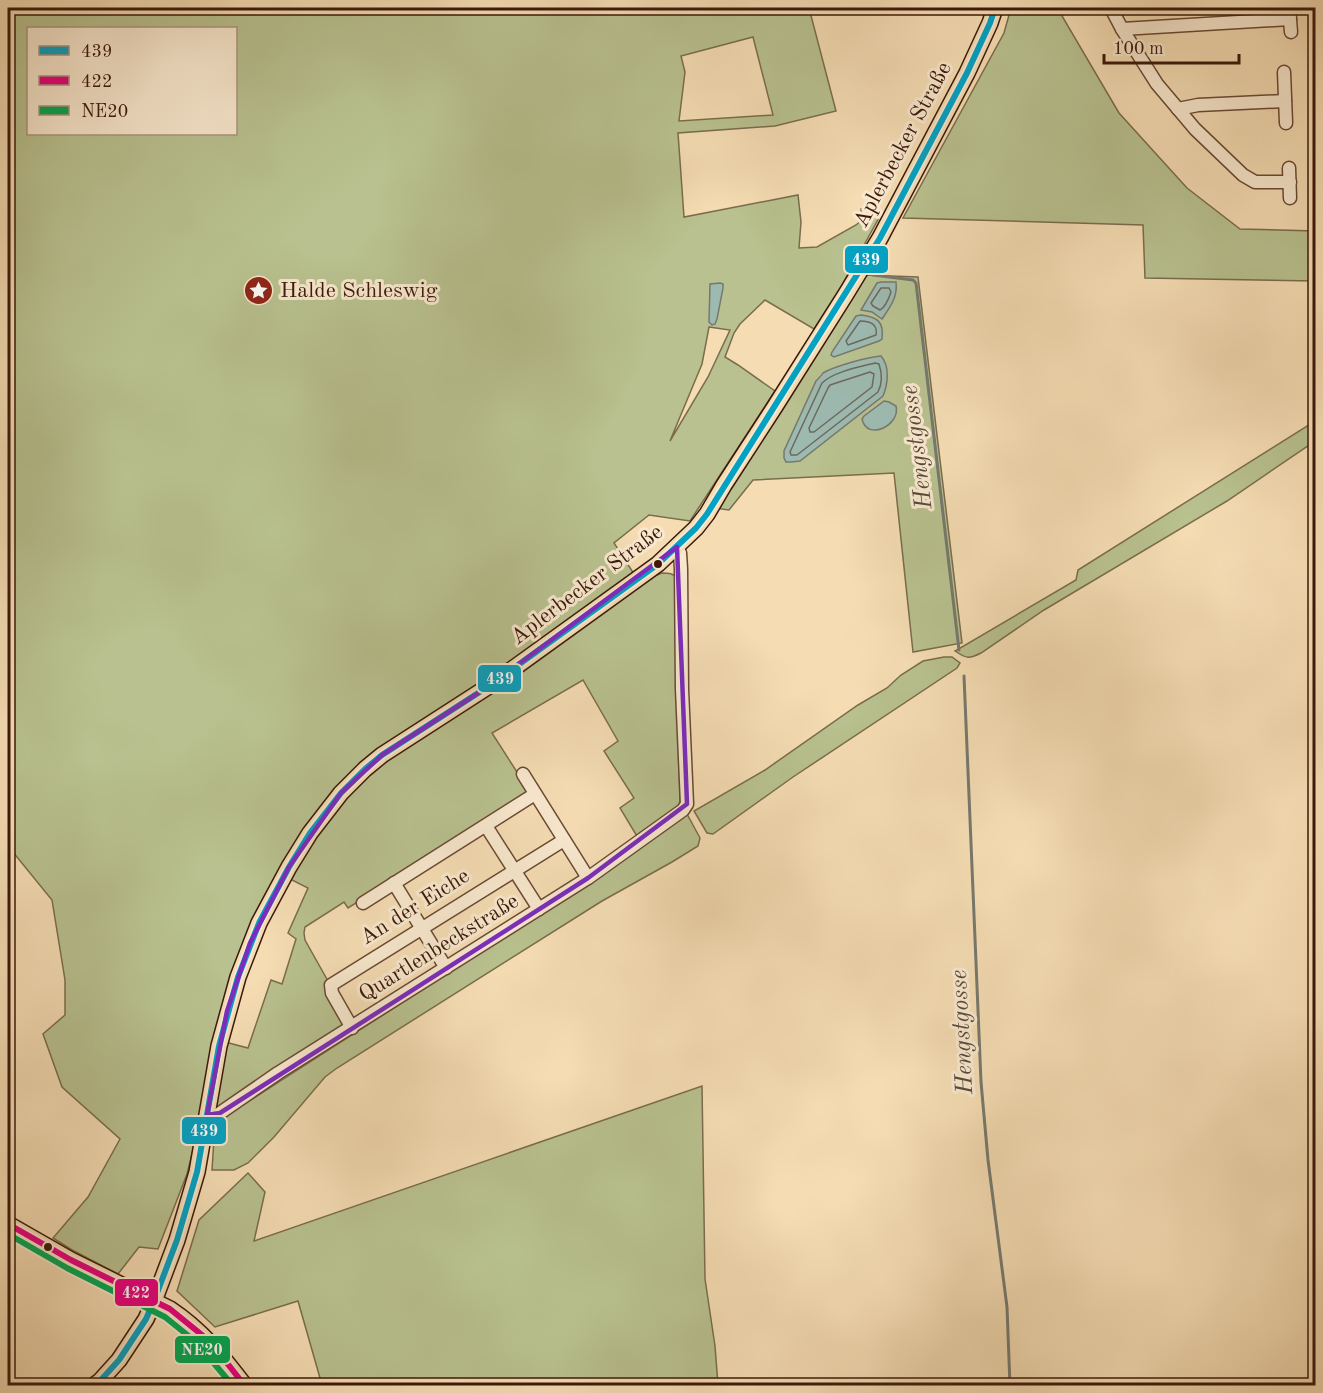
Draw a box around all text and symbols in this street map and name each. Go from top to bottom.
legend [27,27,237,135]
scale bar [1104,27,1239,65]
text: 100 m [1113,40,1164,58]
text: 439 [81,43,112,61]
street label: Aplerbecker Straße [850,59,956,231]
text: 422 [81,73,112,91]
text: NE20 [81,103,128,121]
line badge: 439 [844,245,889,274]
text: 439 [852,253,880,269]
place icon: Halde Schleswig [243,275,275,307]
place label: Halde Schleswig [280,280,438,302]
water label: Hengstgosse [898,384,938,511]
street label: Aplerbecker Straße [507,521,667,649]
unlabelled marker [652,558,664,570]
line badge: 439 [477,664,522,693]
text: 439 [486,672,514,688]
street label: An der Eiche [356,865,474,949]
street label: Quartlenbeckstraße [355,890,523,1006]
water label: Hengstgosse [948,969,978,1096]
line badge: 439 [181,1116,227,1145]
text: 439 [190,1124,218,1140]
unlabelled marker [42,1241,54,1253]
line badge: 422 [114,1278,159,1307]
text: 422 [122,1286,150,1302]
line badge: NE20 [174,1335,231,1364]
text: NE20 [181,1343,223,1359]

